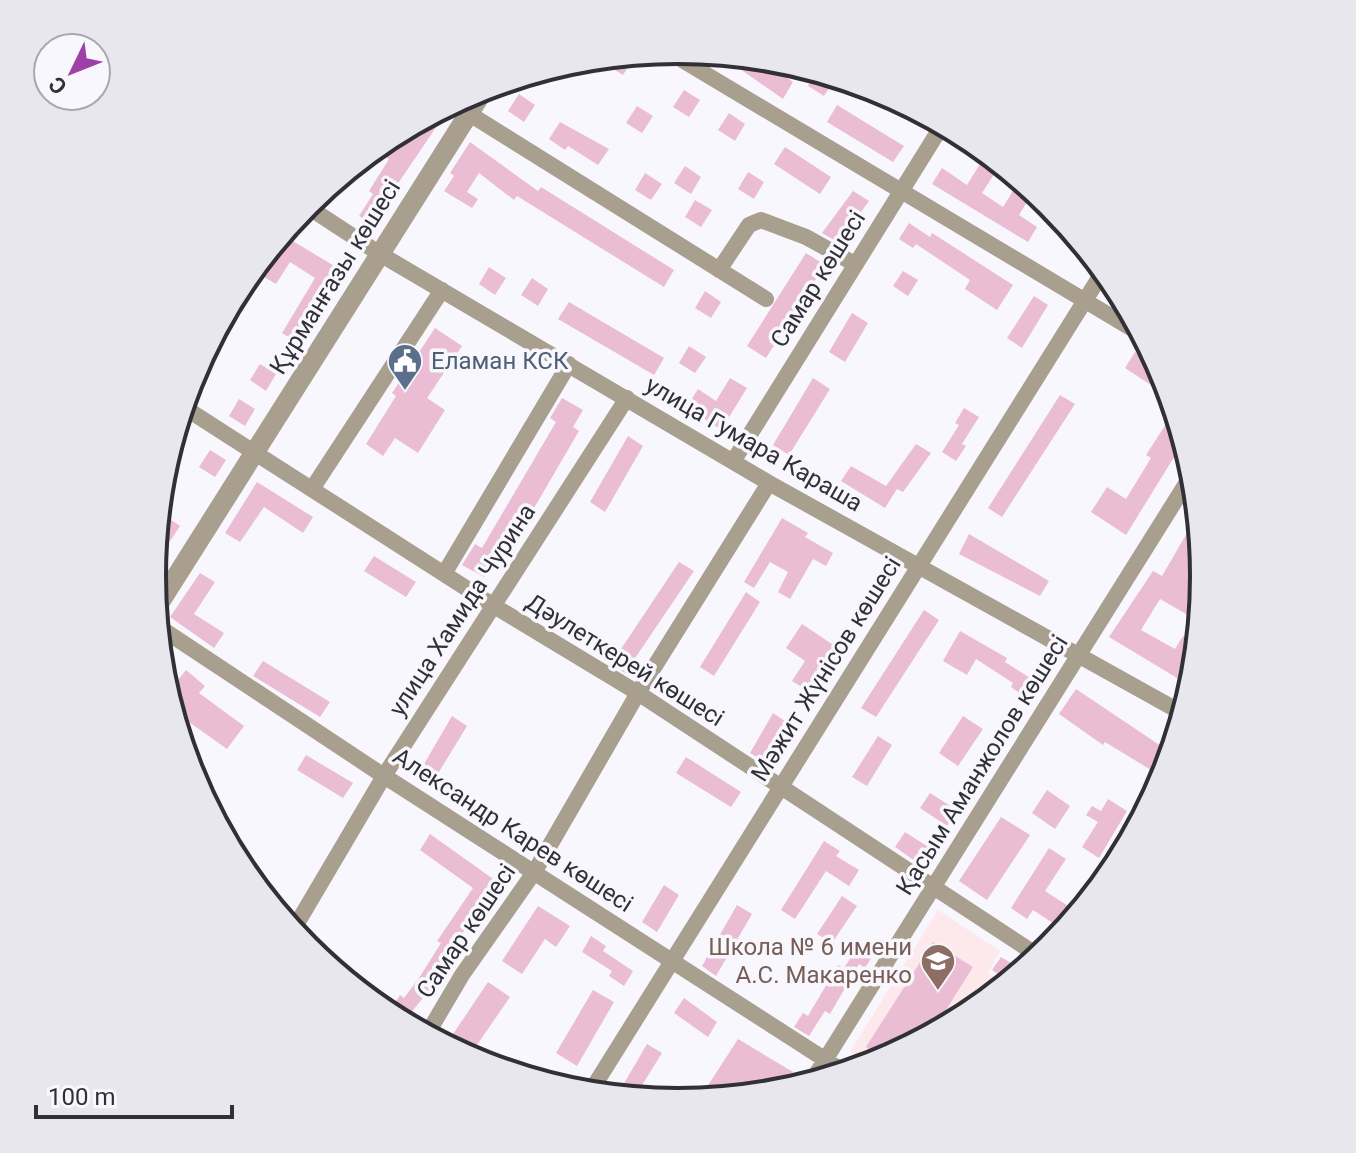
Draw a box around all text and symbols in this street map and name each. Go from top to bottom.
north arrow [32,32,112,112]
text: С [44,72,72,99]
street label: Құрманғазы көшесі [264,175,406,379]
street label: Самар көшесі [765,205,871,353]
public building icon: Еламан КСК [386,342,424,392]
place label: Еламан КСК [431,347,569,375]
street label: улица Гумара Караша [641,370,867,518]
street label: улица Хамида Чурина [383,499,541,721]
street label: Мәжит Жүнісов көшесі [745,552,907,786]
street label: Дәулеткерей көшесі [521,588,729,732]
street label: Қасым Аманжолов көшесі [890,630,1074,900]
street label: Александр Карев көшесі [388,742,638,918]
street label: Самар көшесі [411,859,521,1003]
place label: Школа № 6 имени А.С. Макаренко [708,933,912,989]
school or university icon: Школа № 6 имени А.С. Макаренко [919,942,957,992]
scale bar [36,1069,232,1119]
text: 100 m [48,1083,115,1111]

